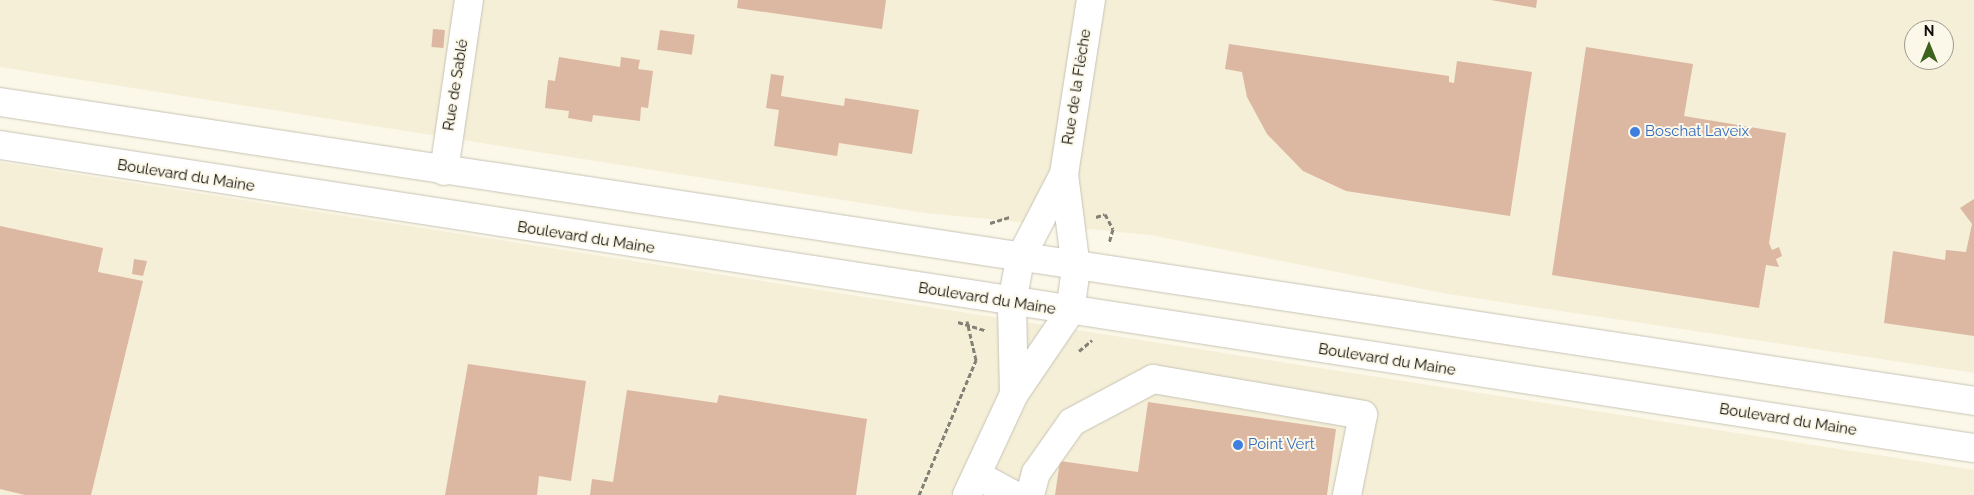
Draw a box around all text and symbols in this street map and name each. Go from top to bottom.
north arrow [1904,20,1954,70]
text: N [1924,23,1934,39]
street label: Rue de la Flèche [1059,28,1095,146]
street label: Rue de Sablé [440,38,472,132]
place label: Boschat Laveix [1645,123,1749,141]
marker: Boschat Laveix [1629,126,1641,138]
street label: Boulevard du Maine [116,156,256,196]
street label: Boulevard du Maine [516,218,656,258]
street label: Boulevard du Maine [917,279,1057,319]
street label: Boulevard du Maine [1317,340,1457,380]
street label: Boulevard du Maine [1718,400,1858,440]
place label: Point Vert [1248,436,1315,454]
marker: Point Vert [1232,439,1244,451]

